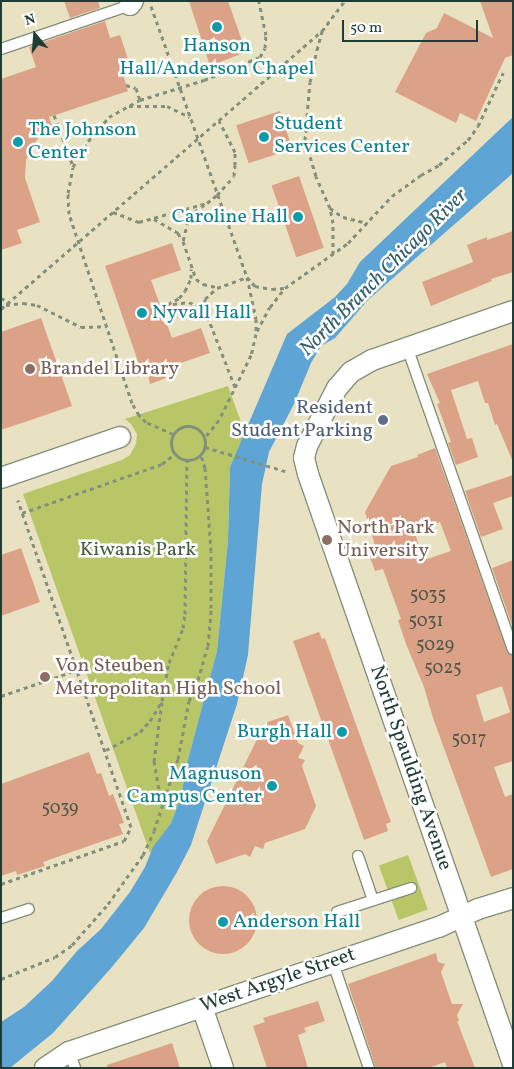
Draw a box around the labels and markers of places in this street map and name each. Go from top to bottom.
marker: Hanson Hall/Anderson Chapel [211,21,223,33]
place label: Hanson Hall/Anderson Chapel [120,35,314,82]
place label: Student Services Center [274,113,410,160]
place label: The Johnson Center [28,118,137,165]
marker: Student Services Center [258,131,270,143]
marker: The Johnson Center [12,136,24,148]
place label: Caroline Hall [172,205,288,229]
marker: Caroline Hall [292,211,304,223]
place label: Nyvall Hall [152,301,251,325]
marker: Nyvall Hall [136,307,148,319]
place label: Brandel Library [40,357,179,381]
marker: Brandel Library [24,363,36,375]
place label: Resident Student Parking [231,396,373,443]
marker: Resident Student Parking [377,414,389,426]
place label: North Park University [337,516,435,563]
marker: North Park University [321,534,333,546]
place label: Von Steuben Metropolitan High School [55,654,281,701]
marker: Von Steuben Metropolitan High School [39,671,51,683]
place label: Burgh Hall [237,720,332,744]
marker: Burgh Hall [336,726,348,738]
place label: Magnuson Campus Center [127,762,262,809]
marker: Magnuson Campus Center [266,780,278,792]
place label: Anderson Hall [233,910,360,934]
marker: Anderson Hall [217,916,229,928]

